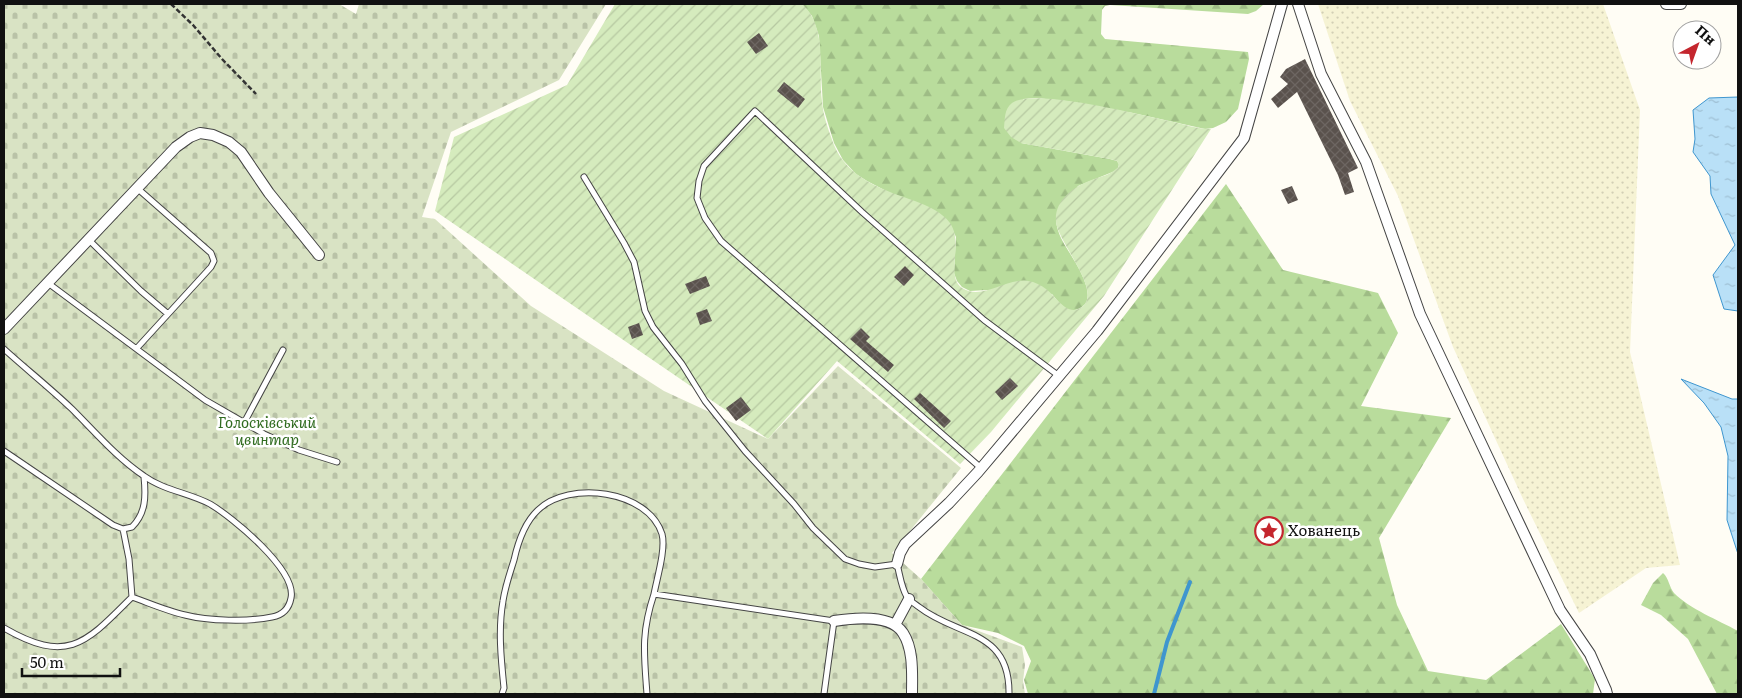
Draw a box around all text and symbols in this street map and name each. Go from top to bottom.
north arrow [1672,20,1722,70]
text: Пн [1691,20,1721,49]
park label: Голосківський цвинтар [218,410,316,450]
place icon: Хованець [1254,516,1284,546]
place label: Хованець [1288,518,1360,541]
scale bar [22,646,120,678]
text: 50 m [30,650,64,673]

